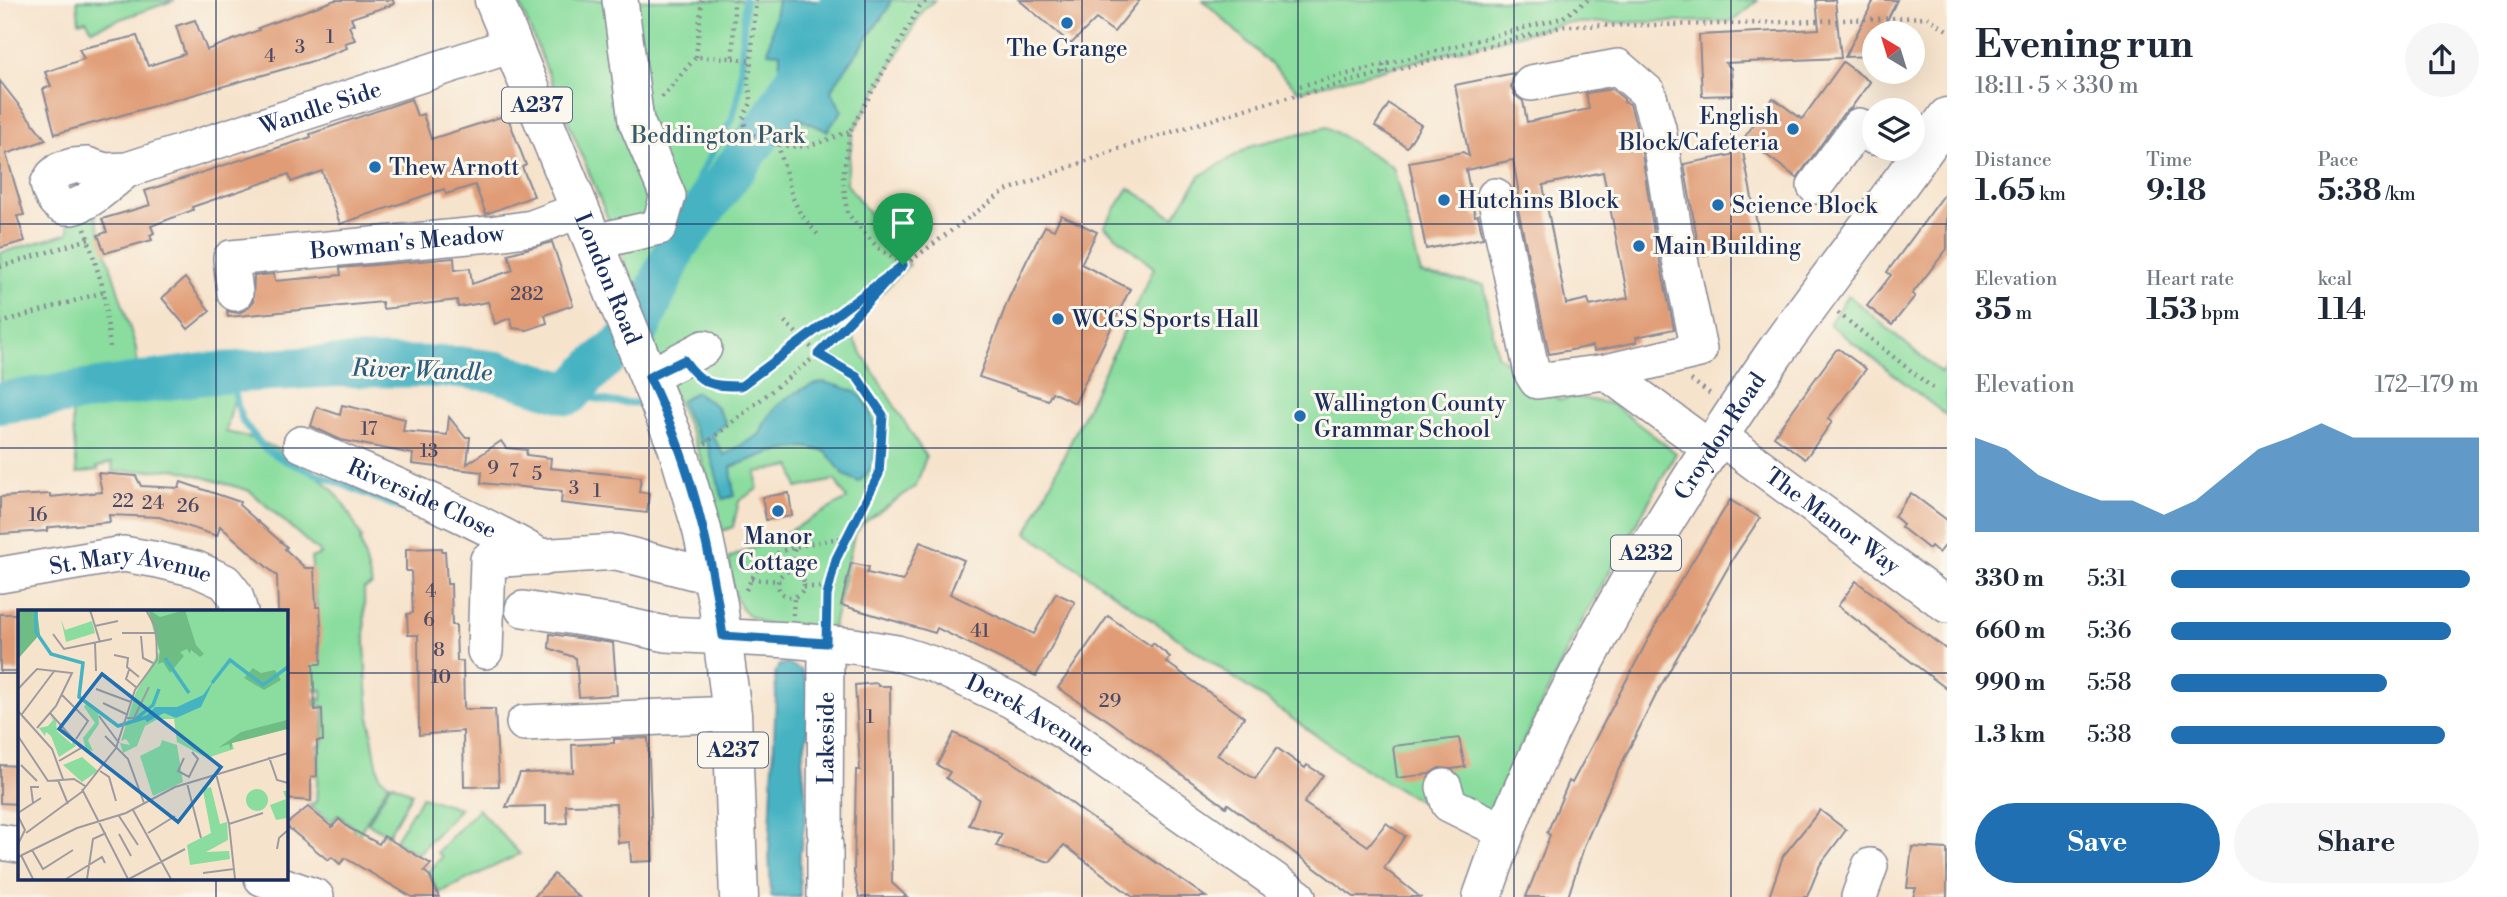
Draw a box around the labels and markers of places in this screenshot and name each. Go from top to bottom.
marker: The Grange [1059,15,1075,31]
place label: The Grange [1006,35,1128,63]
place label: English Block/Cafeteria [1618,103,1779,157]
marker: English Block/Cafeteria [1785,121,1801,137]
place label: Thew Arnott [389,154,519,182]
marker: Thew Arnott [367,159,383,175]
place label: Hutchins Block [1458,187,1619,215]
marker: Hutchins Block [1436,192,1452,208]
place label: Science Block [1732,192,1878,220]
pin [873,193,933,265]
marker: Science Block [1710,197,1726,213]
place label: Main Building [1653,233,1801,261]
marker: Main Building [1631,238,1647,254]
place label: WCGS Sports Hall [1071,306,1259,334]
marker: WCGS Sports Hall [1050,311,1066,327]
place label: Wallington County Grammar School [1313,390,1507,444]
marker: Wallington County Grammar School [1292,408,1308,424]
marker: Manor Cottage [770,503,786,519]
place label: Manor Cottage [738,523,818,577]

